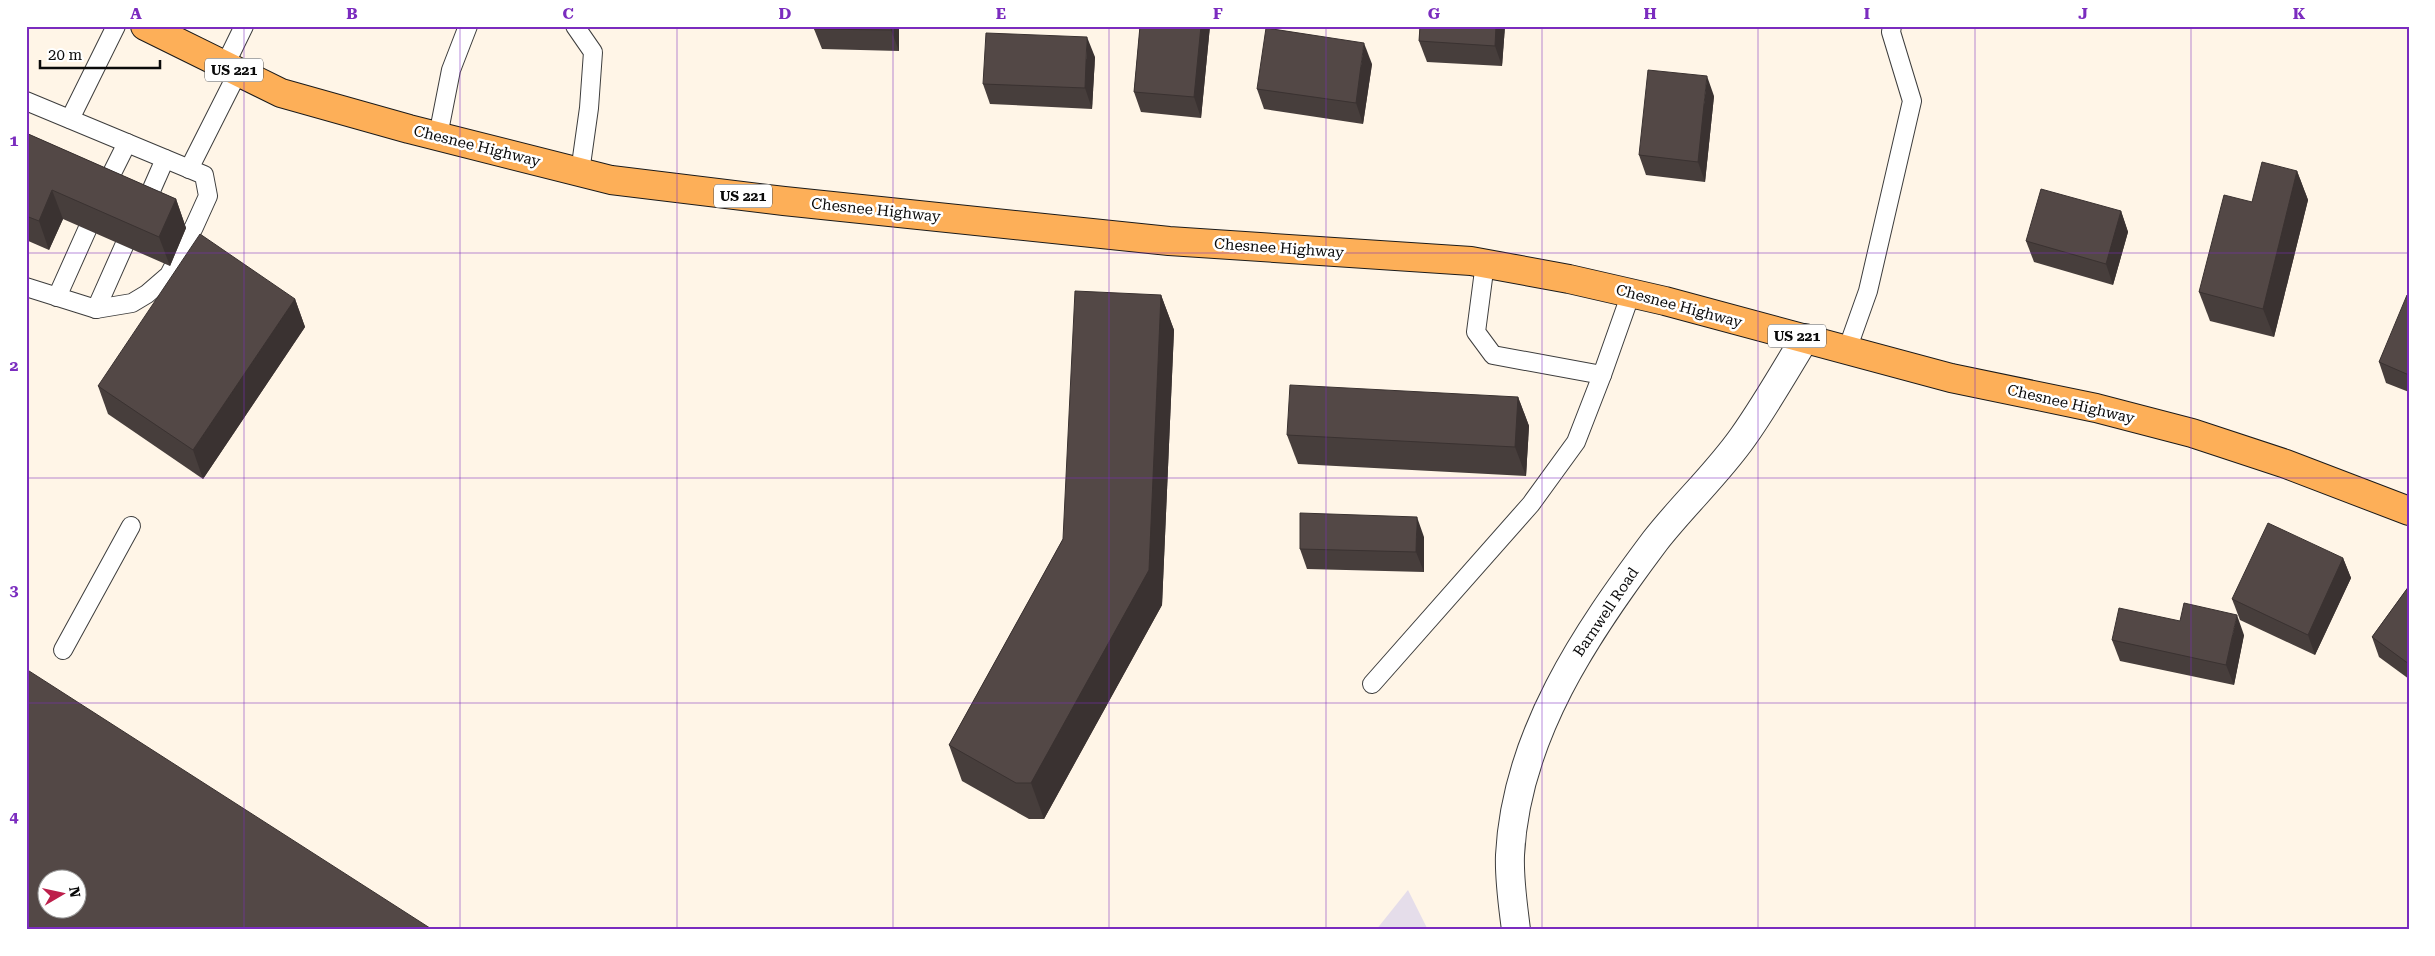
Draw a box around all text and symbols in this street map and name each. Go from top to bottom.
text: A [130,4,142,23]
text: B [346,4,358,23]
text: C [562,4,574,23]
text: D [779,4,792,23]
text: E [996,4,1006,23]
text: F [1213,4,1223,23]
text: G [1428,4,1441,23]
text: H [1643,4,1657,23]
text: I [1864,4,1870,23]
text: J [2078,4,2088,23]
text: K [2293,4,2306,23]
scale bar [40,38,160,70]
text: 20 m [48,46,83,64]
road number: US 221 [205,58,263,82]
street label: Chesnee Highway [412,122,542,170]
text: 1 [10,131,19,150]
road number: US 221 [714,185,772,208]
street label: Chesnee Highway [810,194,942,226]
street label: Chesnee Highway [1214,234,1345,262]
street label: Chesnee Highway [1614,280,1744,332]
road number: US 221 [1768,324,1826,348]
text: 2 [10,356,19,375]
street label: Chesnee Highway [2006,381,2136,427]
street label: Barnwell Road [1569,564,1643,660]
text: 3 [10,581,19,600]
text: 4 [10,807,19,826]
north arrow [38,868,88,918]
text: N [66,885,84,899]

